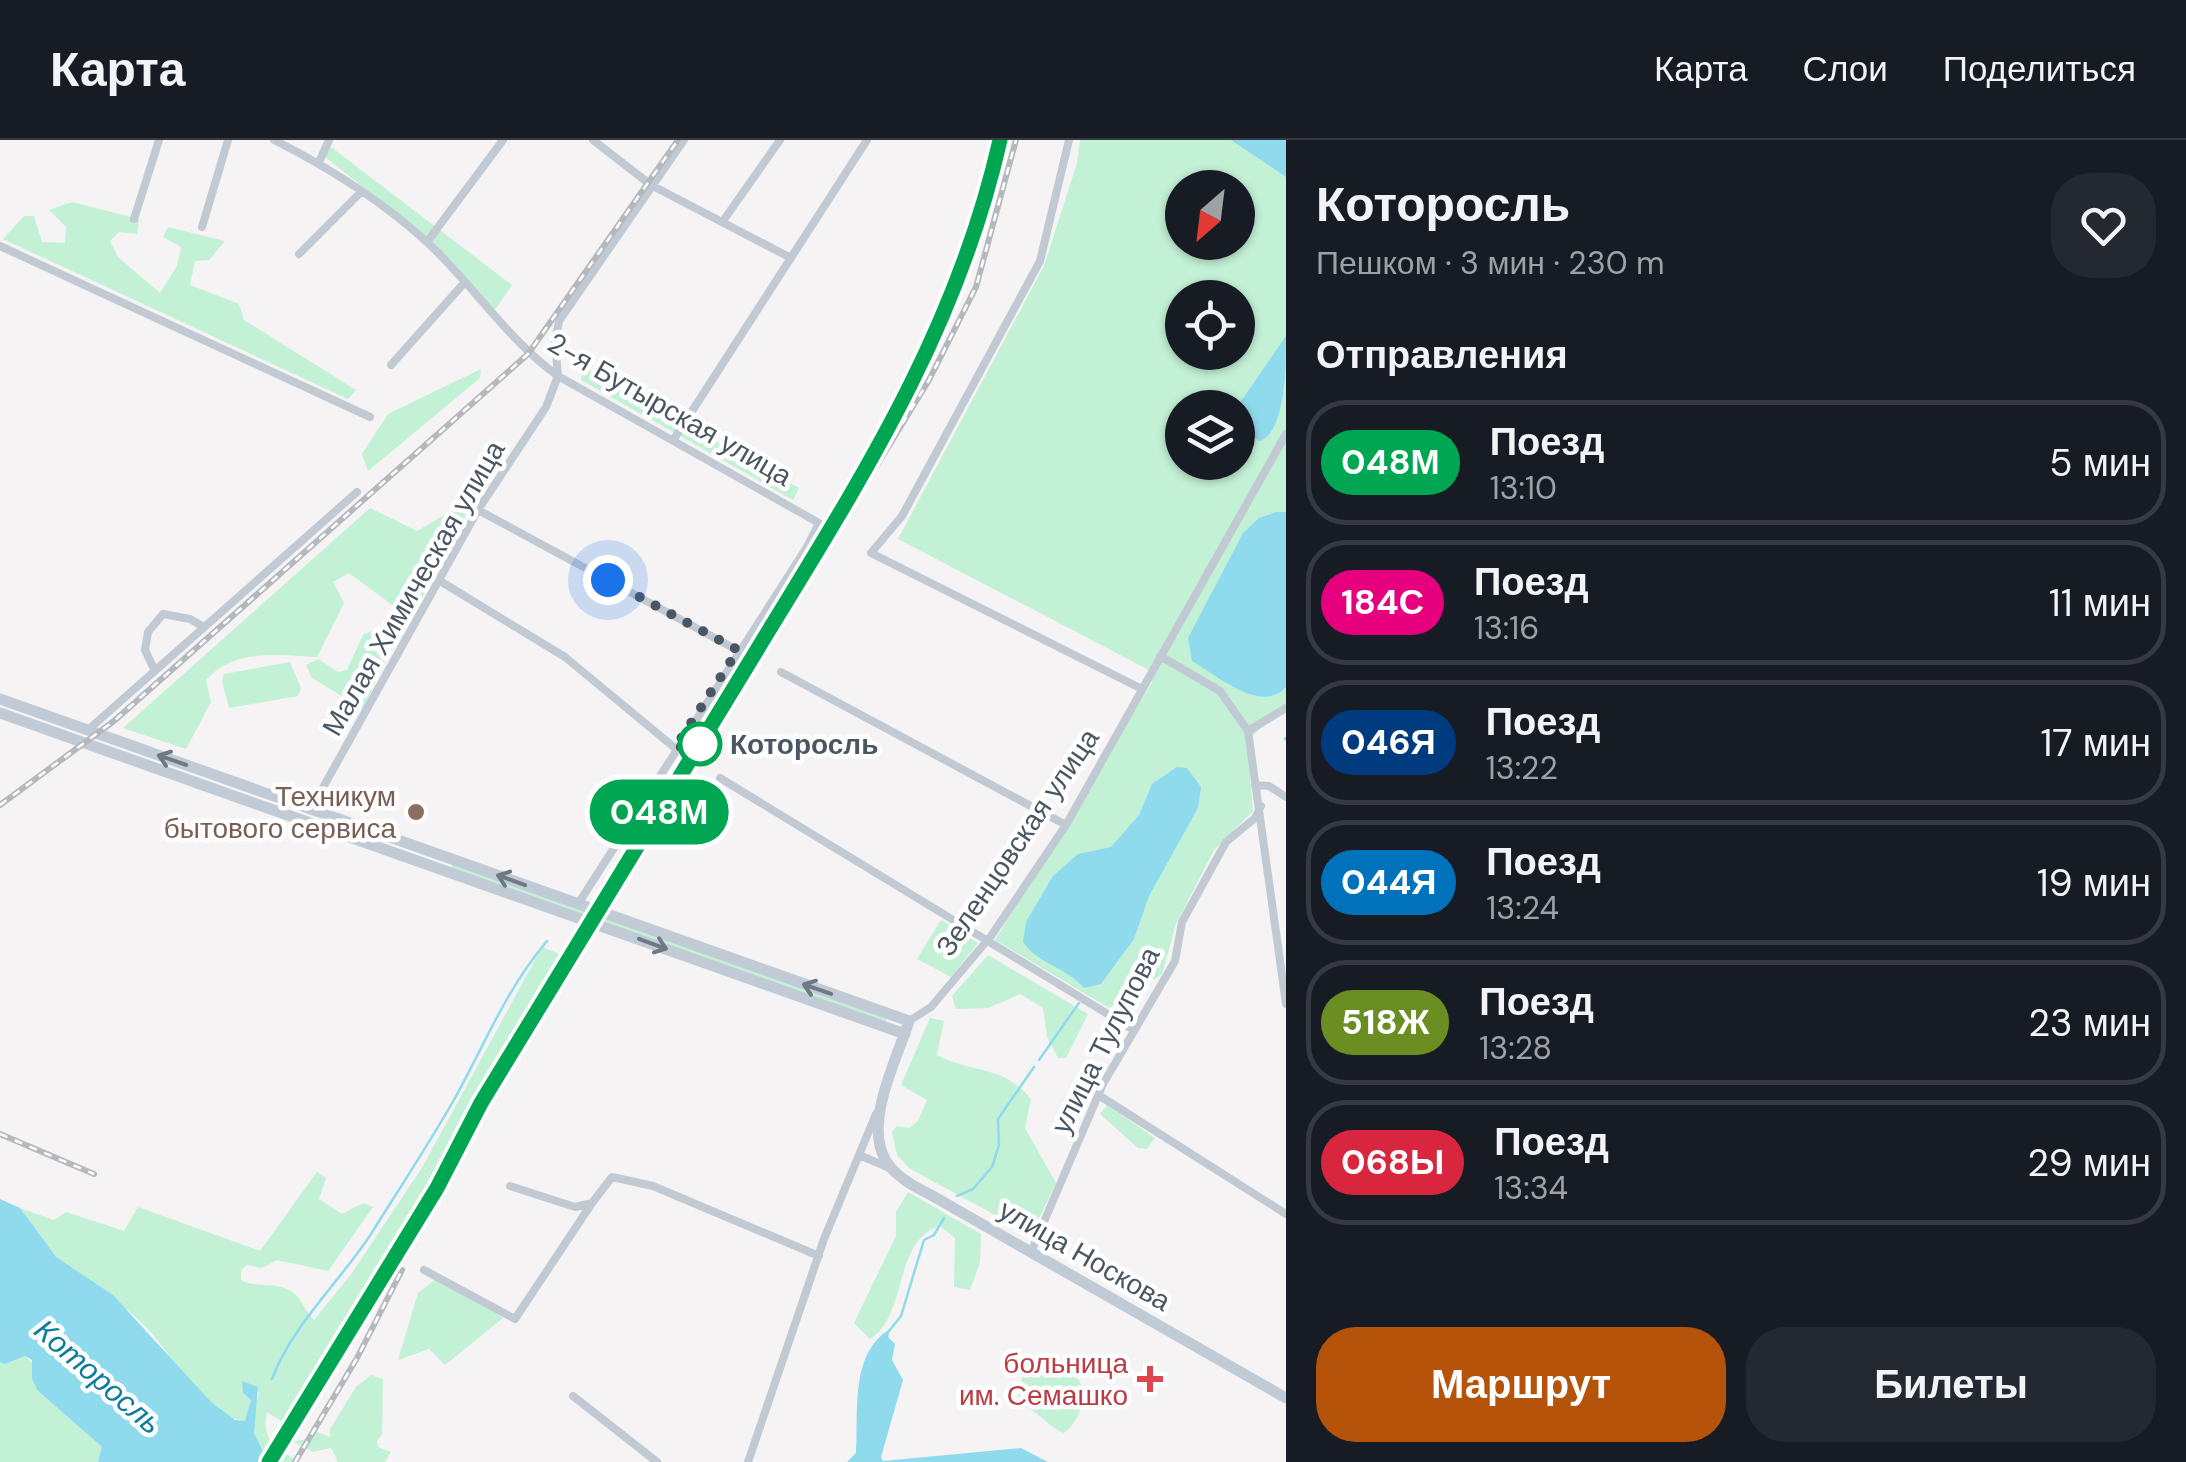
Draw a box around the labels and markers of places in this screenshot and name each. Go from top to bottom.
marker: Которосль [679,723,721,765]
place label: Которосль [730,726,878,763]
place label: Техникум бытового сервиса [164,778,396,847]
marker: Техникум бытового сервиса [405,801,427,823]
place label: больница им. Семашко [959,1345,1128,1414]
marker: больница им. Семашко [1137,1366,1163,1392]

